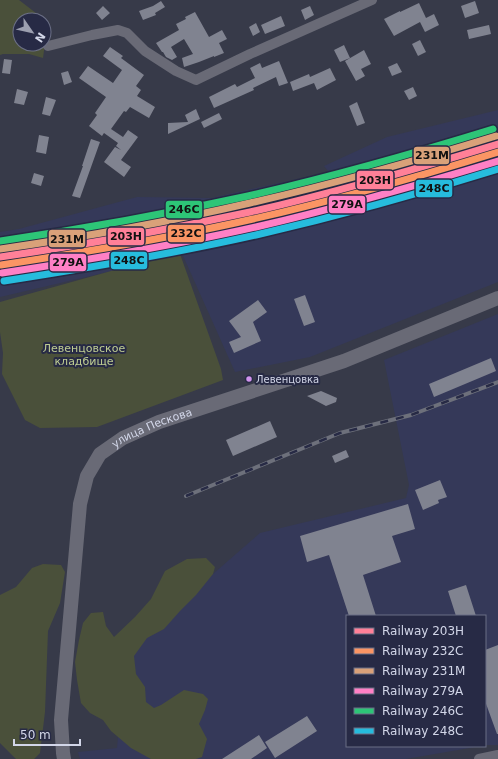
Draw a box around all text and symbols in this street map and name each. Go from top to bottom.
north arrow [12,12,52,52]
text: N [32,30,48,45]
line badge: 231М [413,146,450,165]
text: 231М [415,149,449,162]
line badge: 203Н [356,170,394,190]
text: 203Н [359,174,391,187]
line badge: 248С [415,179,453,198]
text: 248С [418,182,450,195]
line badge: 279А [328,195,366,214]
text: 279А [331,198,363,211]
line badge: 246С [165,200,203,219]
text: 246С [168,203,200,216]
line badge: 232C [167,224,205,243]
line badge: 203Н [107,227,145,246]
text: 232C [170,227,202,240]
line badge: 231М [48,229,86,248]
text: 203Н [110,230,142,243]
text: 231М [50,233,84,246]
line badge: 248С [110,251,148,270]
line badge: 279А [49,253,87,272]
text: 248С [113,254,145,267]
text: 279А [52,256,84,269]
park label: Левенцовское кладбище [43,342,125,368]
marker: Левенцовка [244,374,254,384]
place label: Левенцовка [256,374,319,385]
street label: улица Пескова [109,405,194,450]
legend [346,615,486,747]
text: Railway 203Н [382,624,464,638]
text: Railway 232C [382,644,463,658]
text: Railway 231М [382,664,465,678]
text: Railway 279А [382,684,464,698]
text: Railway 246С [382,704,463,718]
scale bar [14,721,80,747]
text: Railway 248С [382,724,463,738]
text: 50 m [20,728,51,742]

